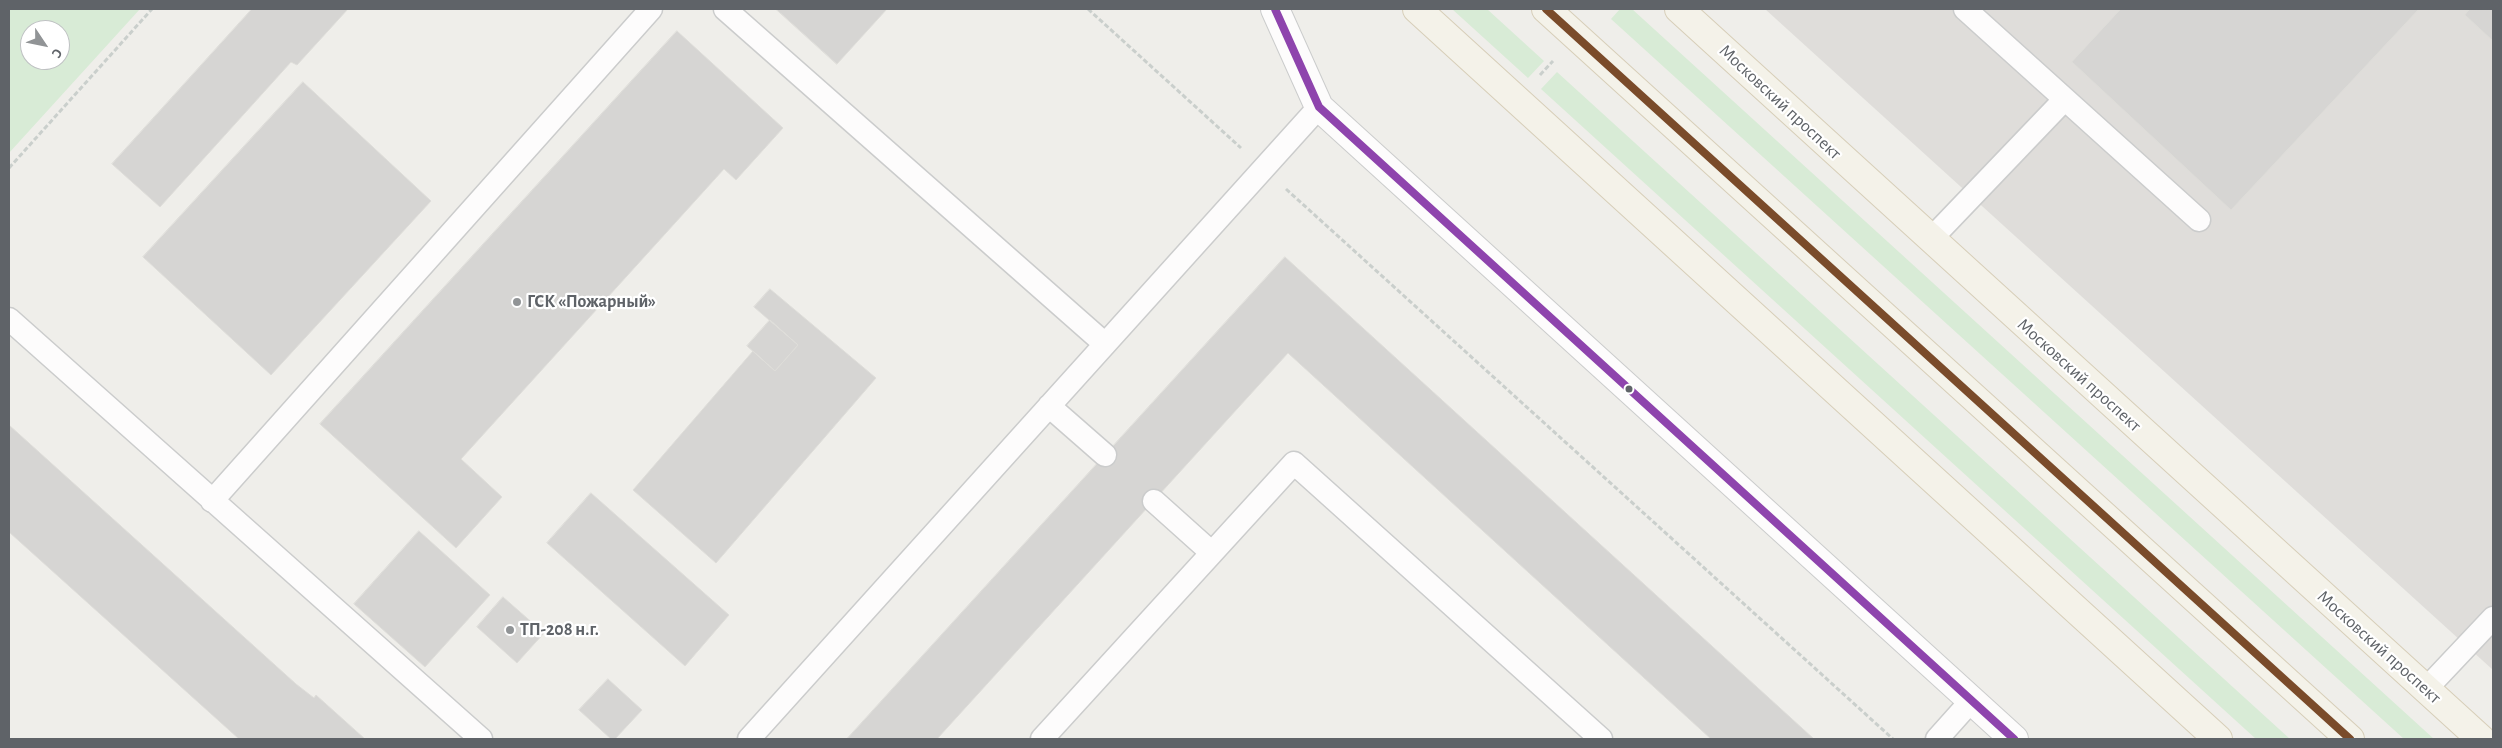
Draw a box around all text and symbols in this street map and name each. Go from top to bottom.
north arrow [20,20,70,70]
street label: Московский проспект [1714,40,1846,164]
text: С [49,46,65,60]
place label: ГСК «Пожарный» [527,291,656,313]
marker: ГСК «Пожарный» [511,296,523,308]
street label: Московский проспект [2013,314,2145,436]
unlabelled marker [1624,384,1634,394]
street label: Московский проспект [2313,586,2445,708]
place label: ТП-208 н.г. [520,619,599,641]
marker: ТП-208 н.г. [504,624,516,636]

